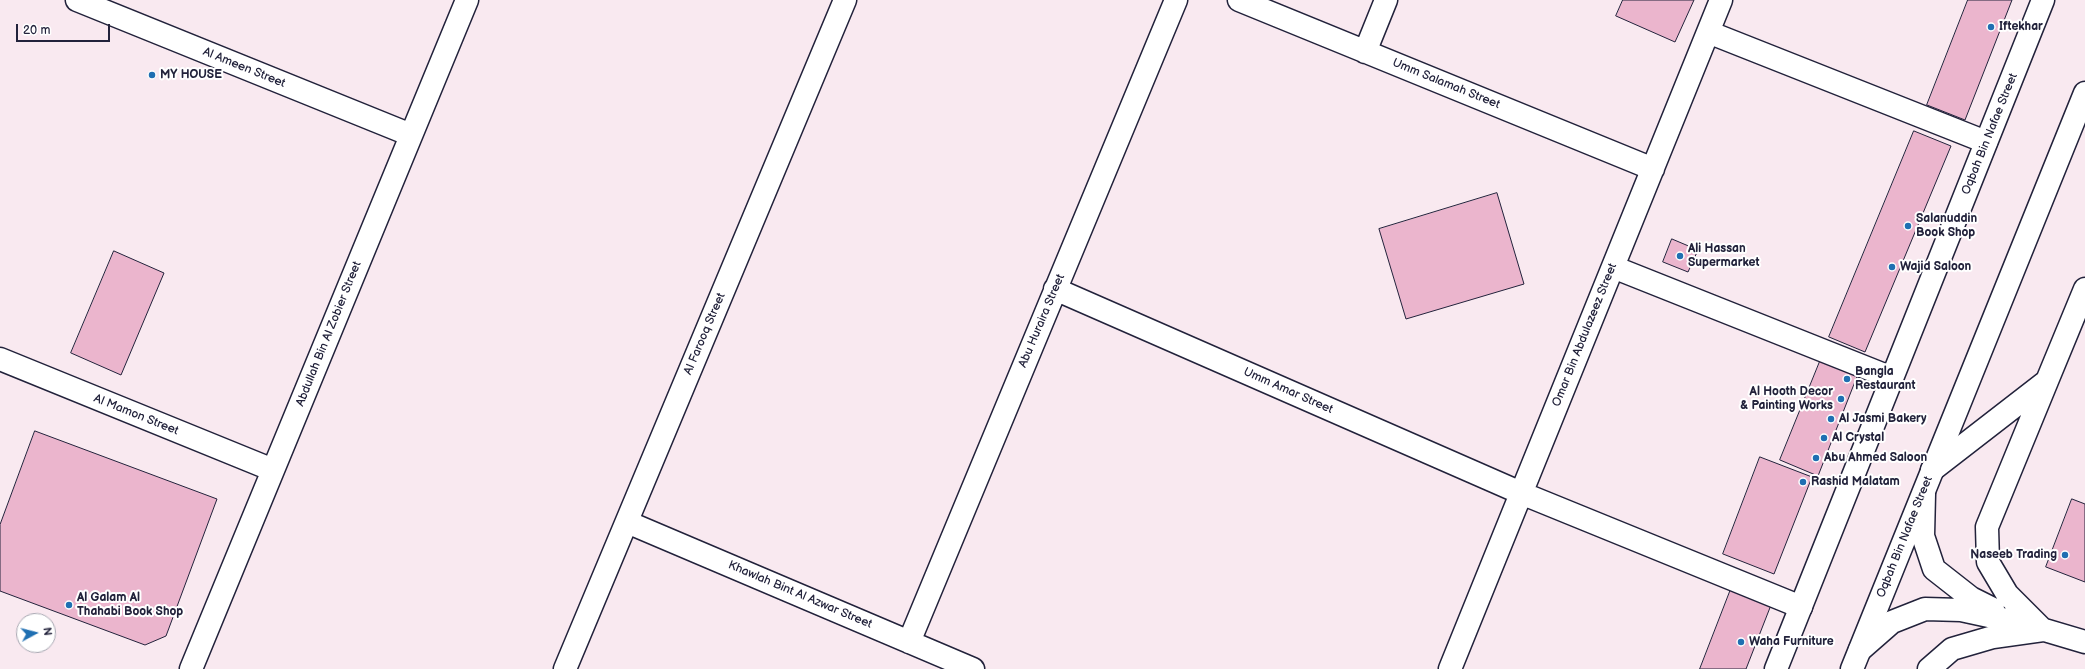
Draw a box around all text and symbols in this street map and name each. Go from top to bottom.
scale bar [18,16,112,42]
place label: Iftekhar [1999,20,2043,34]
marker: Iftekhar [1986,22,1996,32]
text: 20 m [23,23,50,38]
street label: Al Ameen Street [201,45,287,91]
street label: Umm Salamah Street [1390,56,1502,112]
place label: MY HOUSE [160,68,222,82]
marker: MY HOUSE [147,70,157,80]
street label: Oqbah Bin Nafae Street [1959,71,2021,197]
place label: Salanuddin Book Shop [1916,212,1977,240]
marker: Salanuddin Book Shop [1903,221,1913,231]
place label: Ali Hassan Supermarket [1688,242,1759,270]
marker: Ali Hassan Supermarket [1675,251,1685,261]
street label: Abdullah Bin Al Zobier Street [293,259,365,409]
place label: Wajid Saloon [1900,260,1971,274]
street label: Omar Bin Abdulazeez Street [1550,261,1620,409]
marker: Wajid Saloon [1887,262,1897,272]
street label: Abu Huraira Street [1016,272,1068,370]
street label: Al Farooq Street [681,291,729,377]
street label: Umm Amar Street [1241,365,1335,417]
place label: Bangla Restaurant [1855,365,1916,393]
marker: Bangla Restaurant [1842,374,1852,384]
place label: Al Hooth Decor & Painting Works [1740,385,1833,413]
street label: Al Mamon Street [92,391,180,439]
marker: Al Hooth Decor & Painting Works [1836,394,1846,404]
place label: Al Jasmi Bakery [1839,412,1927,426]
marker: Al Jasmi Bakery [1826,414,1836,424]
place label: Al Crystal [1832,431,1884,445]
marker: Al Crystal [1819,433,1829,443]
place label: Abu Ahmed Saloon [1824,451,1927,465]
marker: Abu Ahmed Saloon [1811,453,1821,463]
street label: Oqbah Bin Nafae Street [1874,474,1936,600]
place label: Rashid Malatam [1811,475,1900,489]
marker: Rashid Malatam [1798,477,1808,487]
place label: Naseeb Trading [1970,548,2057,562]
marker: Naseeb Trading [2060,550,2070,560]
street label: Khawlah Bint Al Azwar Street [726,558,874,632]
place label: Al Galam Al Thahabi Book Shop [77,591,183,619]
marker: Al Galam Al Thahabi Book Shop [64,600,74,610]
north arrow [16,613,56,653]
text: N [40,627,54,636]
place label: Waha Furniture [1749,635,1834,649]
marker: Waha Furniture [1736,637,1746,647]

